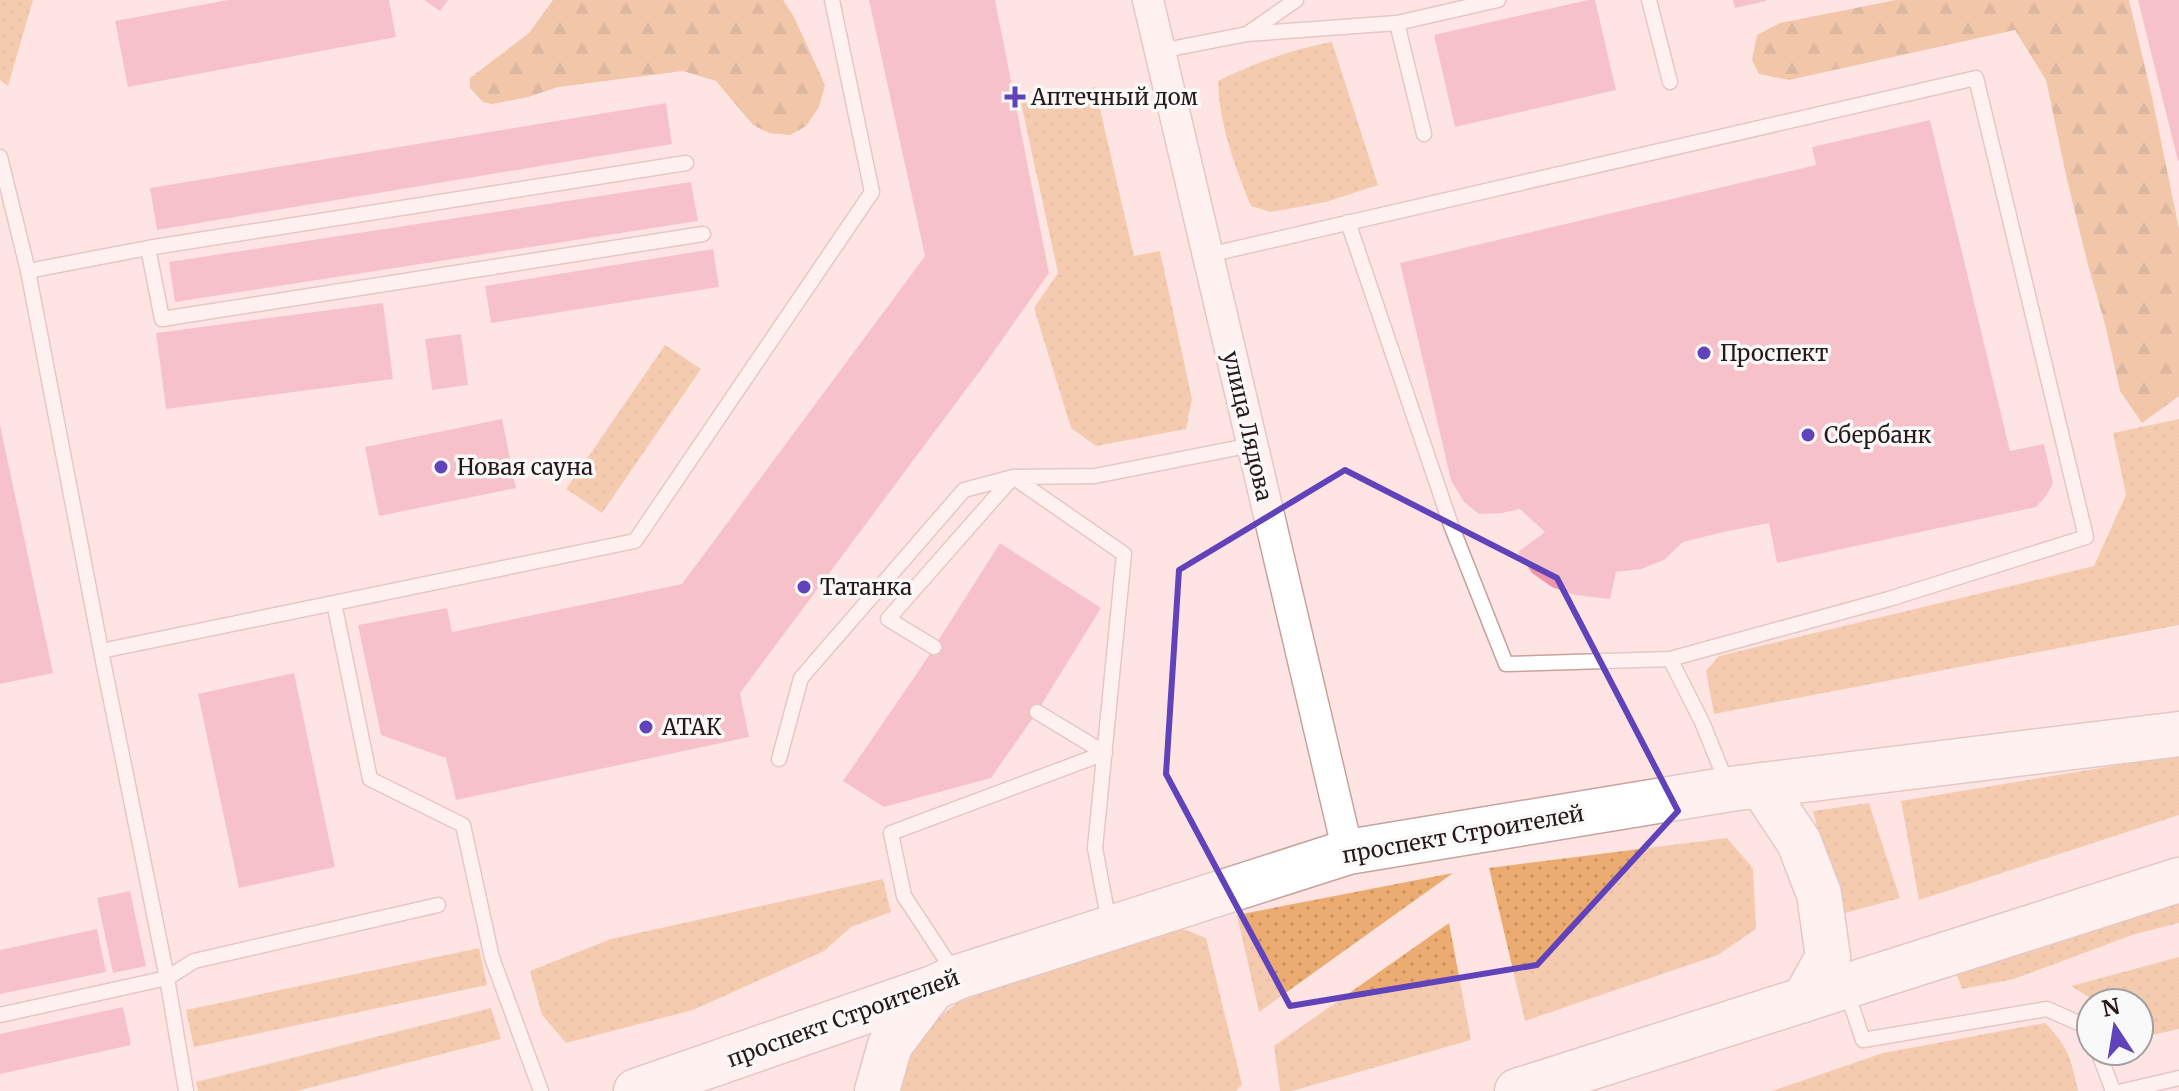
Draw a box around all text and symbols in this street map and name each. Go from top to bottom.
place label: Аптечный дом [1030,83,1198,111]
marker: Аптечный дом [1006,88,1024,106]
place label: Проспект [1720,339,1828,367]
marker: Проспект [1695,344,1713,362]
street label: улица Лядова [1217,348,1279,504]
place label: Сбербанк [1824,421,1931,449]
marker: Сбербанк [1799,426,1817,444]
place label: Новая сауна [457,453,593,481]
marker: Новая сауна [432,458,450,476]
place label: Татанка [820,573,912,601]
marker: Татанка [795,578,813,596]
place label: АТАК [661,713,722,741]
marker: АТАК [637,718,655,736]
street label: проспект Строителей [1340,799,1586,869]
street label: проспект Строителей [723,963,963,1073]
north arrow [2075,987,2155,1067]
text: N [2099,992,2123,1023]

